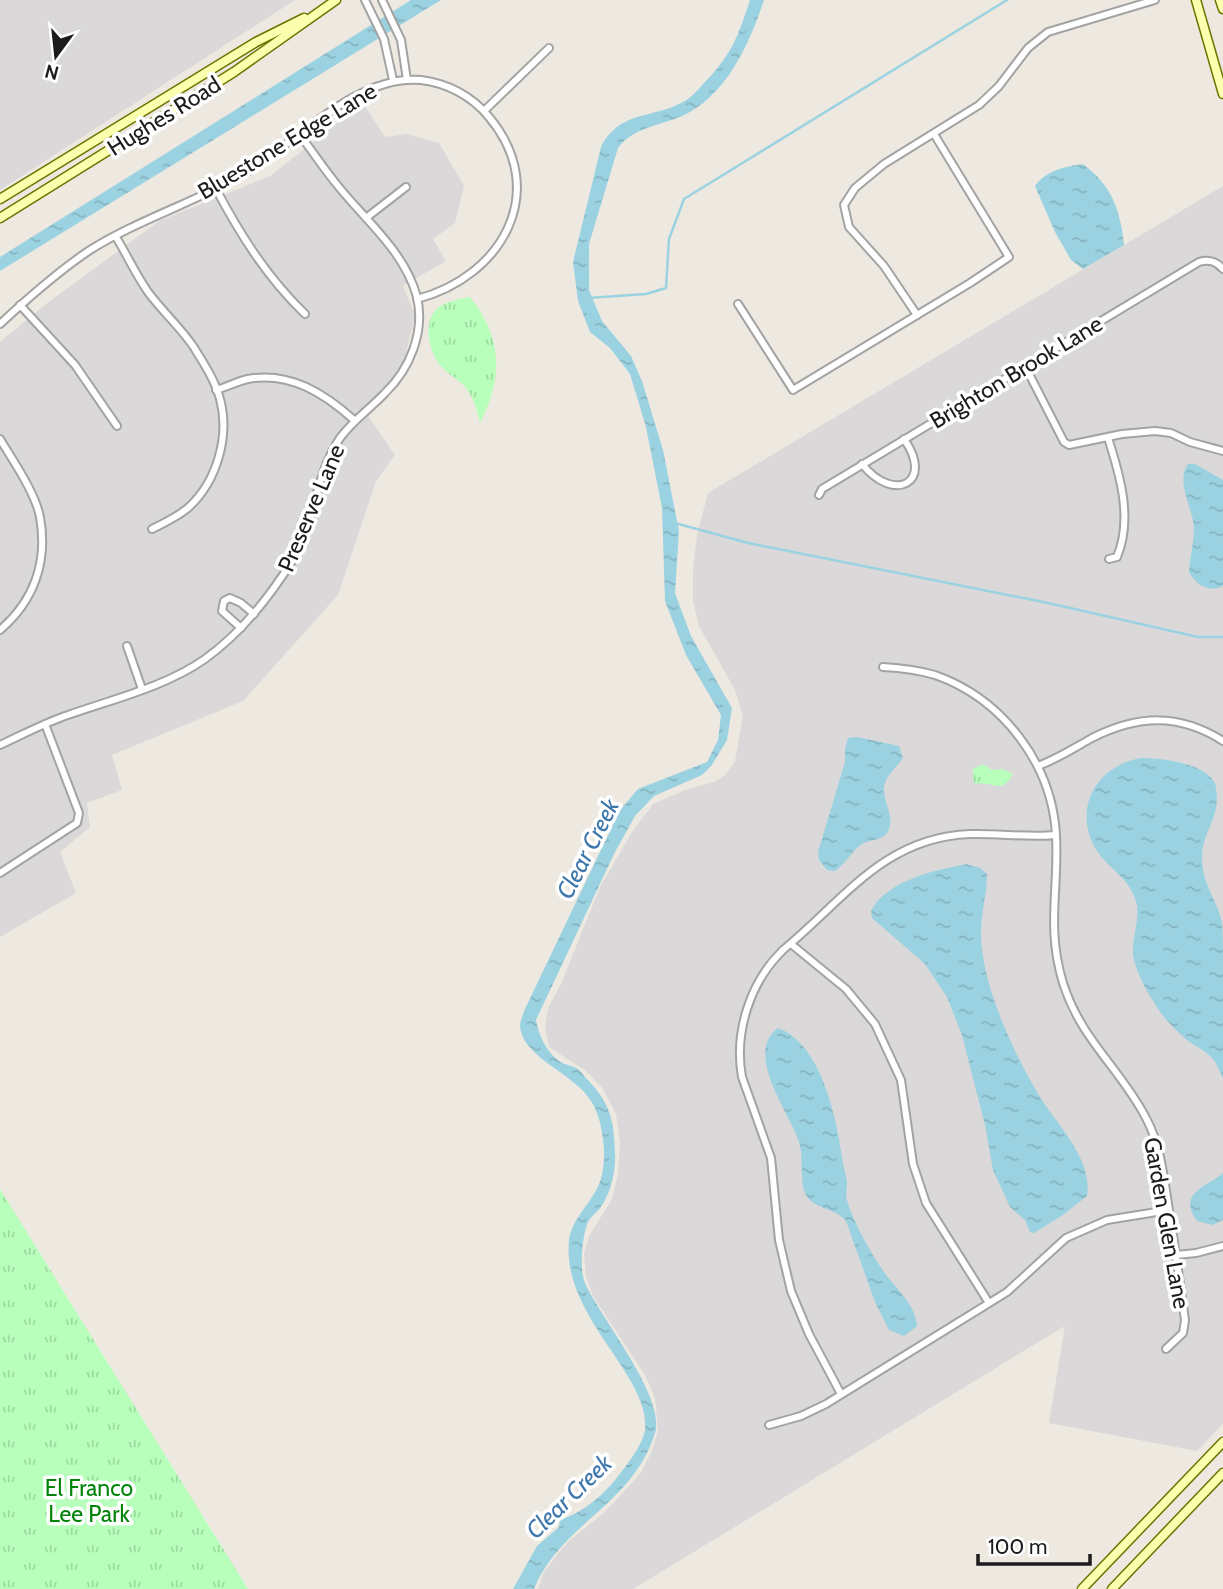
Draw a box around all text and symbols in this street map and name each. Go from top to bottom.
north arrow [21,21,91,91]
text: N [42,59,61,85]
street label: Hughes Road [102,70,226,162]
street label: Bluestone Edge Lane [193,77,381,205]
street label: Brighton Brook Lane [925,309,1108,435]
street label: Preserve Lane [272,440,350,576]
water label: Clear Creek [550,793,625,904]
street label: Garden Glen Lane [1138,1135,1196,1311]
water label: Clear Creek [520,1448,618,1545]
park label: El Franco Lee Park [45,1474,133,1528]
scale bar [978,1522,1090,1566]
text: 100 m [988,1534,1047,1559]

